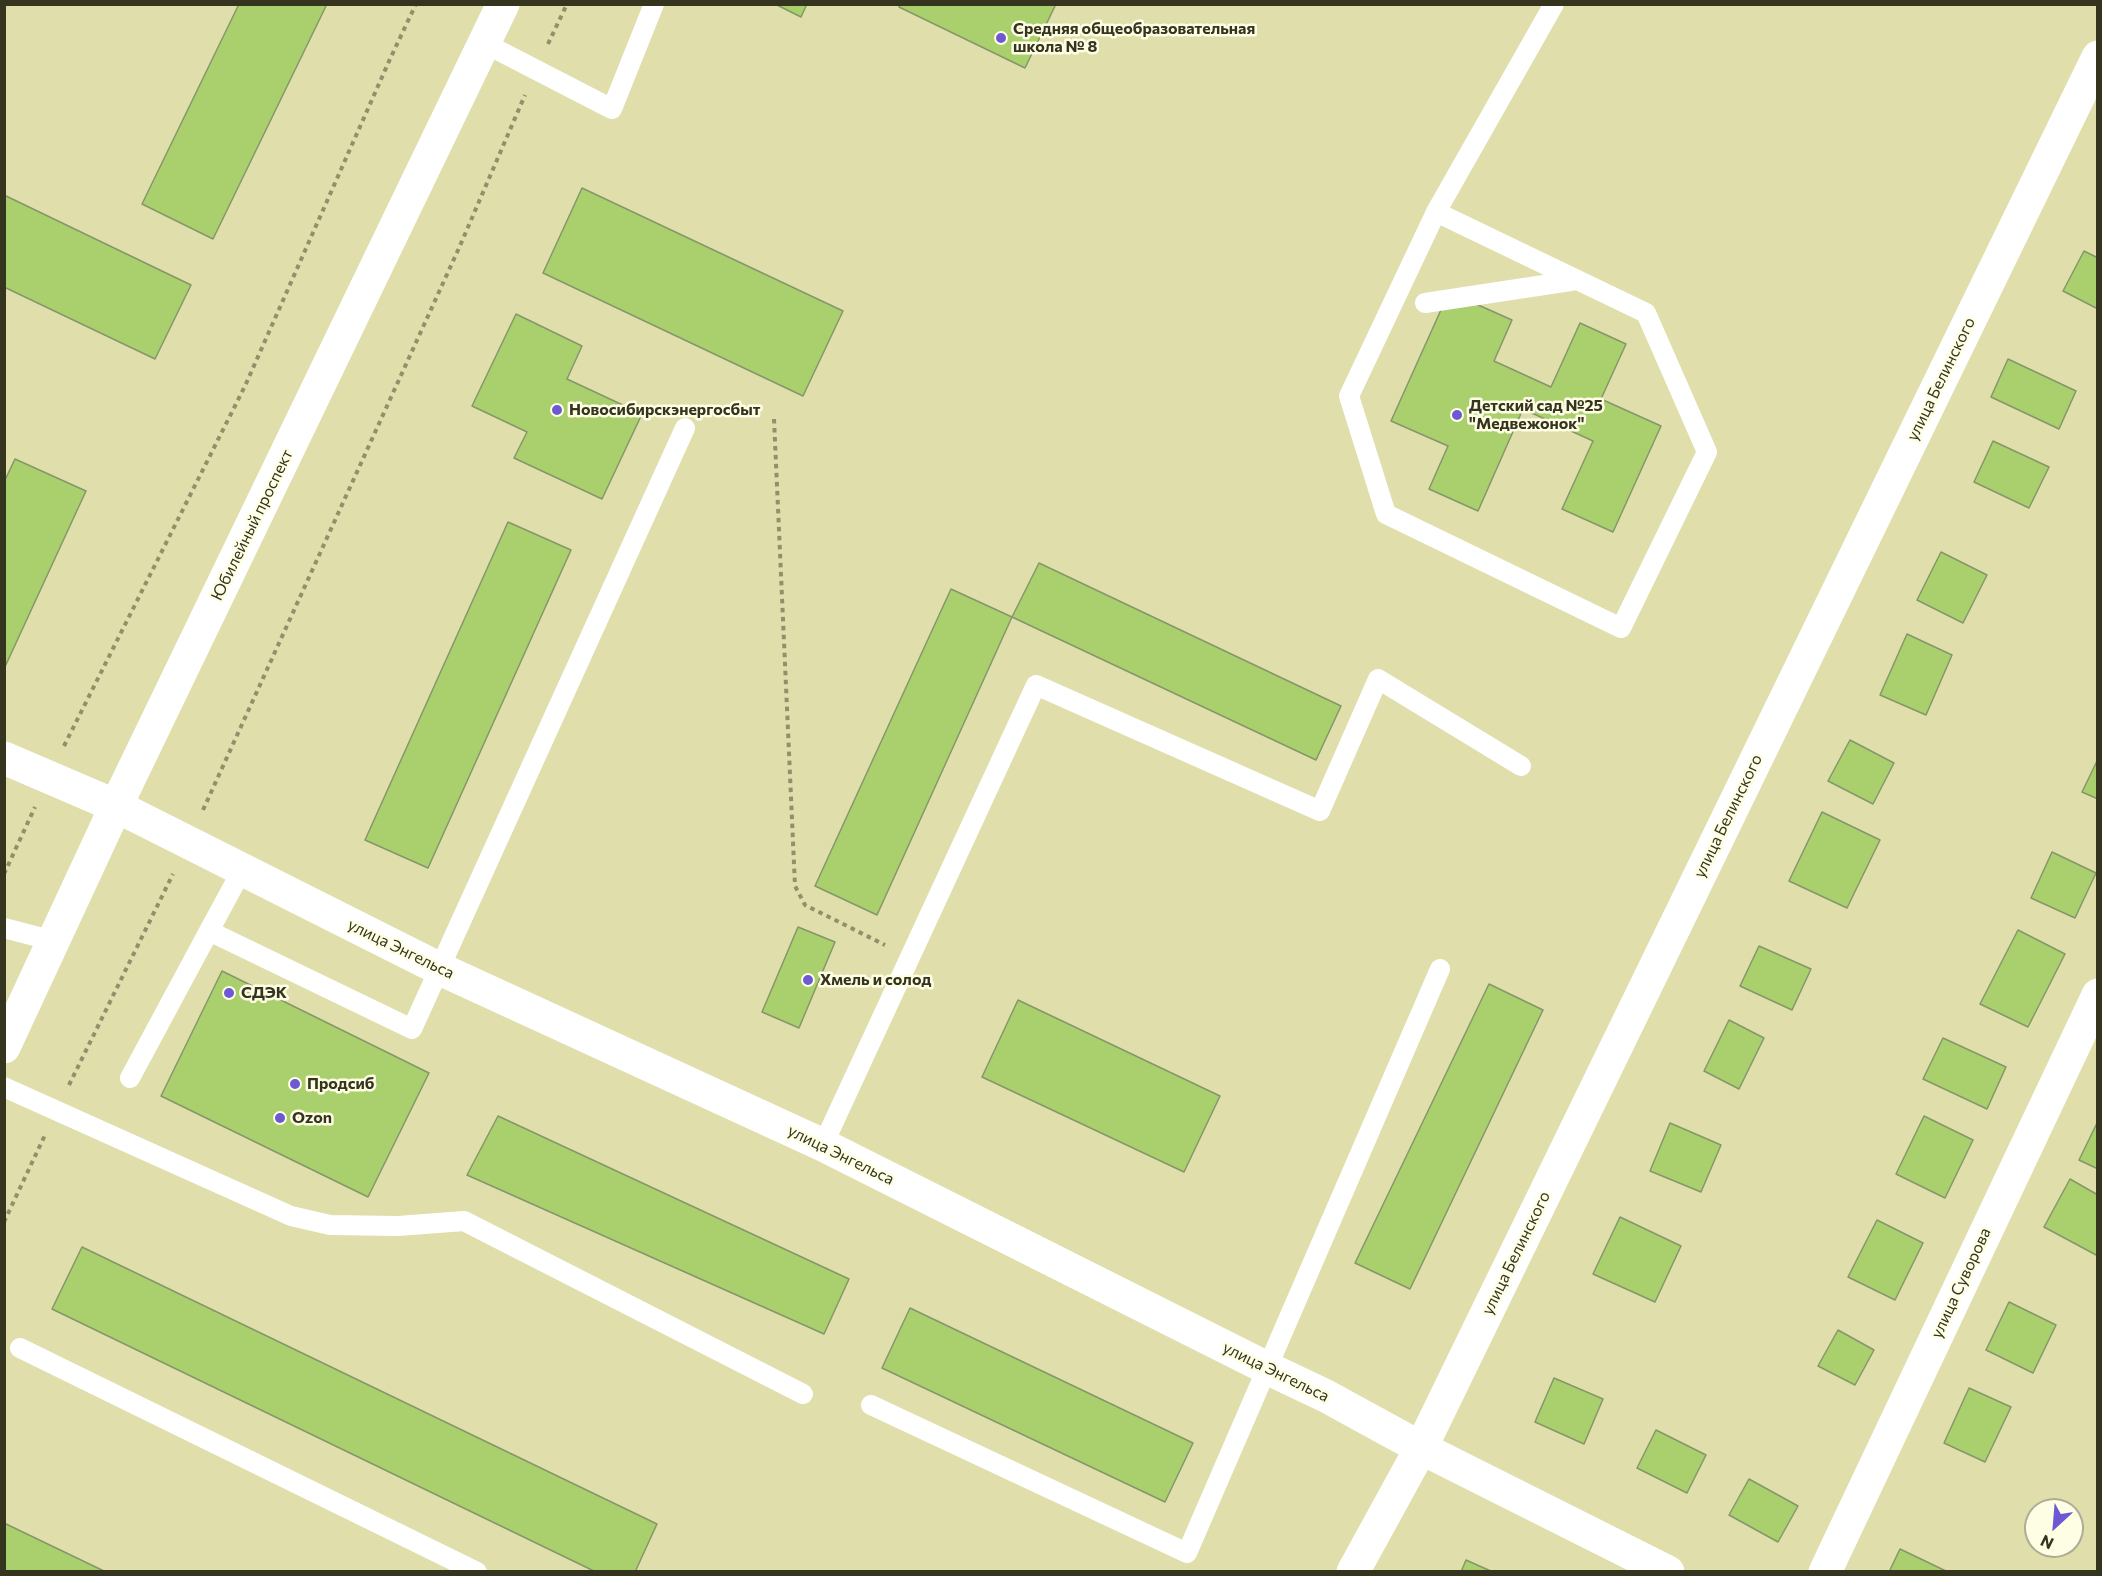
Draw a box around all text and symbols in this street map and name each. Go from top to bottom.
place label: Средняя общеобразовательная школа № 8 [1013,19,1255,57]
marker: Средняя общеобразовательная школа № 8 [994,31,1008,45]
street label: улица Белинского [1903,314,1979,444]
place label: Детский сад №25 "Медвежонок" [1469,396,1603,434]
place label: Новосибирскэнергосбыт [569,400,760,420]
marker: Новосибирскэнергосбыт [550,403,564,417]
marker: Детский сад №25 "Медвежонок" [1450,408,1464,422]
street label: Юбилейный проспект [207,446,297,604]
street label: улица Белинского [1690,751,1766,881]
street label: улица Энгельса [345,915,457,983]
place label: Хмель и солод [820,970,931,990]
marker: Хмель и солод [801,973,815,987]
place label: СДЭК [241,983,287,1003]
marker: СДЭК [222,986,236,1000]
place label: Продсиб [307,1074,374,1094]
marker: Продсиб [288,1077,302,1091]
place label: Ozon [292,1108,332,1128]
marker: Ozon [273,1111,287,1125]
street label: улица Энгельса [785,1121,897,1189]
street label: улица Белинского [1478,1188,1554,1318]
street label: улица Суворова [1927,1225,1995,1341]
street label: улица Энгельса [1220,1338,1332,1406]
north arrow [2024,1498,2084,1558]
text: N [2037,1532,2056,1554]

